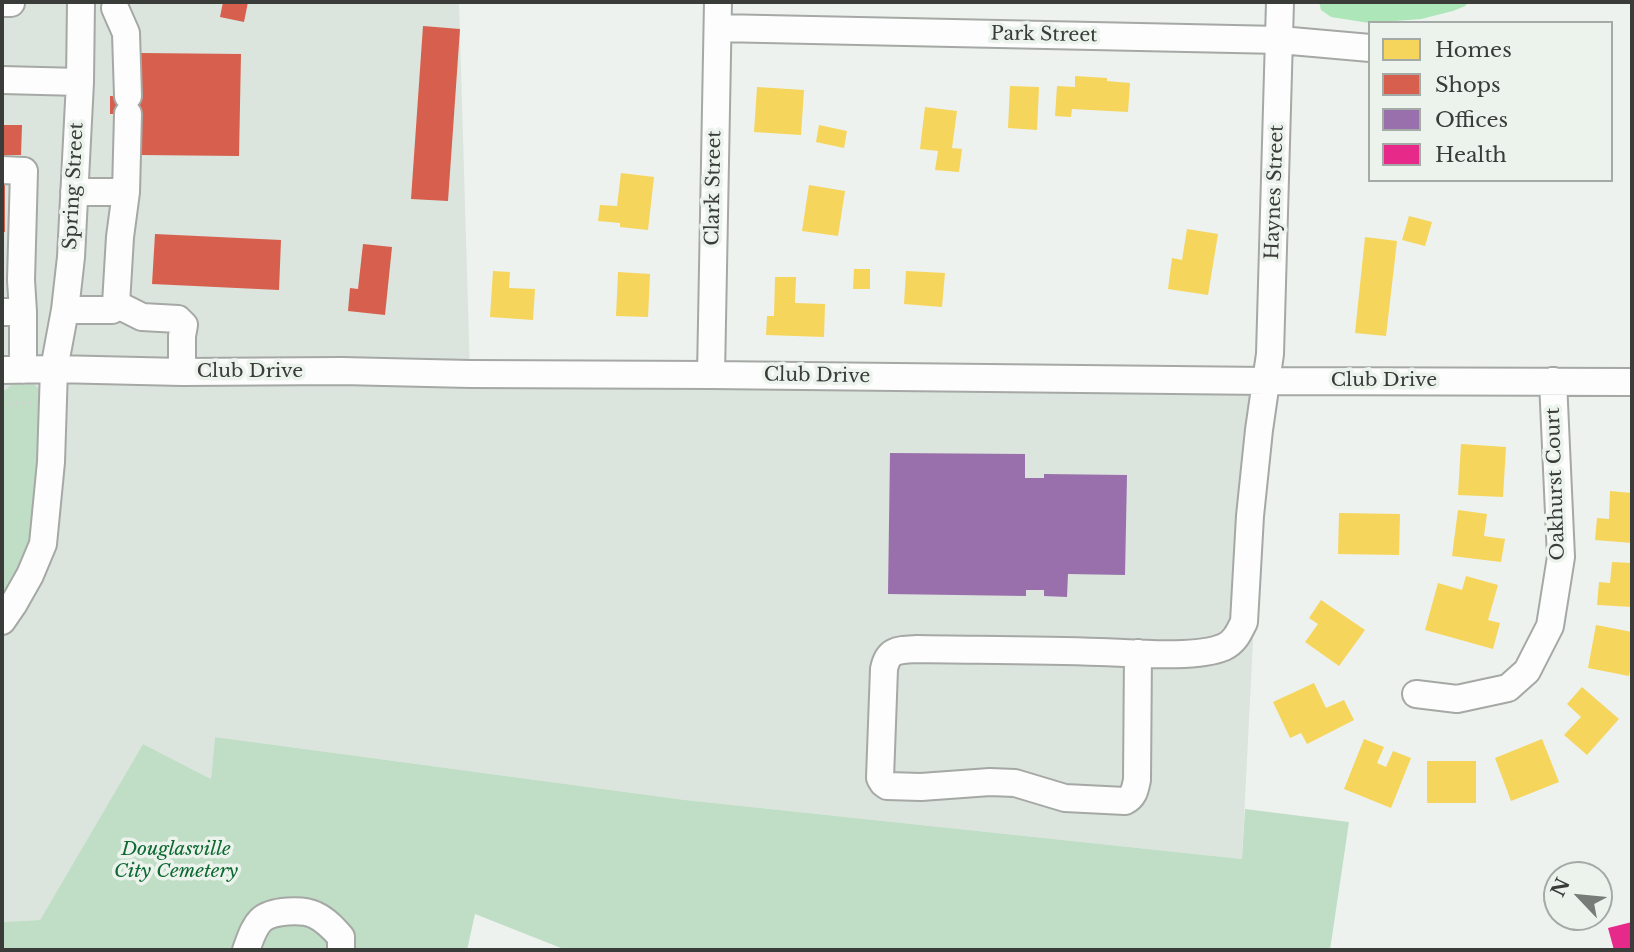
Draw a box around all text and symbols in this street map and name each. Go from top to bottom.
legend [1368,21,1613,182]
street label: Park Street [990,23,1098,47]
text: Homes [1435,37,1512,63]
text: Shops [1435,72,1501,98]
text: Offices [1435,107,1508,133]
street label: Spring Street [59,122,89,250]
street label: Haynes Street [1261,124,1289,260]
street label: Clark Street [702,130,726,246]
text: Health [1435,142,1507,168]
street label: Club Drive [197,361,303,383]
street label: Club Drive [764,364,870,388]
street label: Club Drive [1331,370,1437,392]
street label: Oakhurst Court [1542,407,1570,561]
park label: Douglasville City Cemetery [114,839,238,883]
north arrow [1543,861,1613,931]
text: N [1546,874,1575,901]

